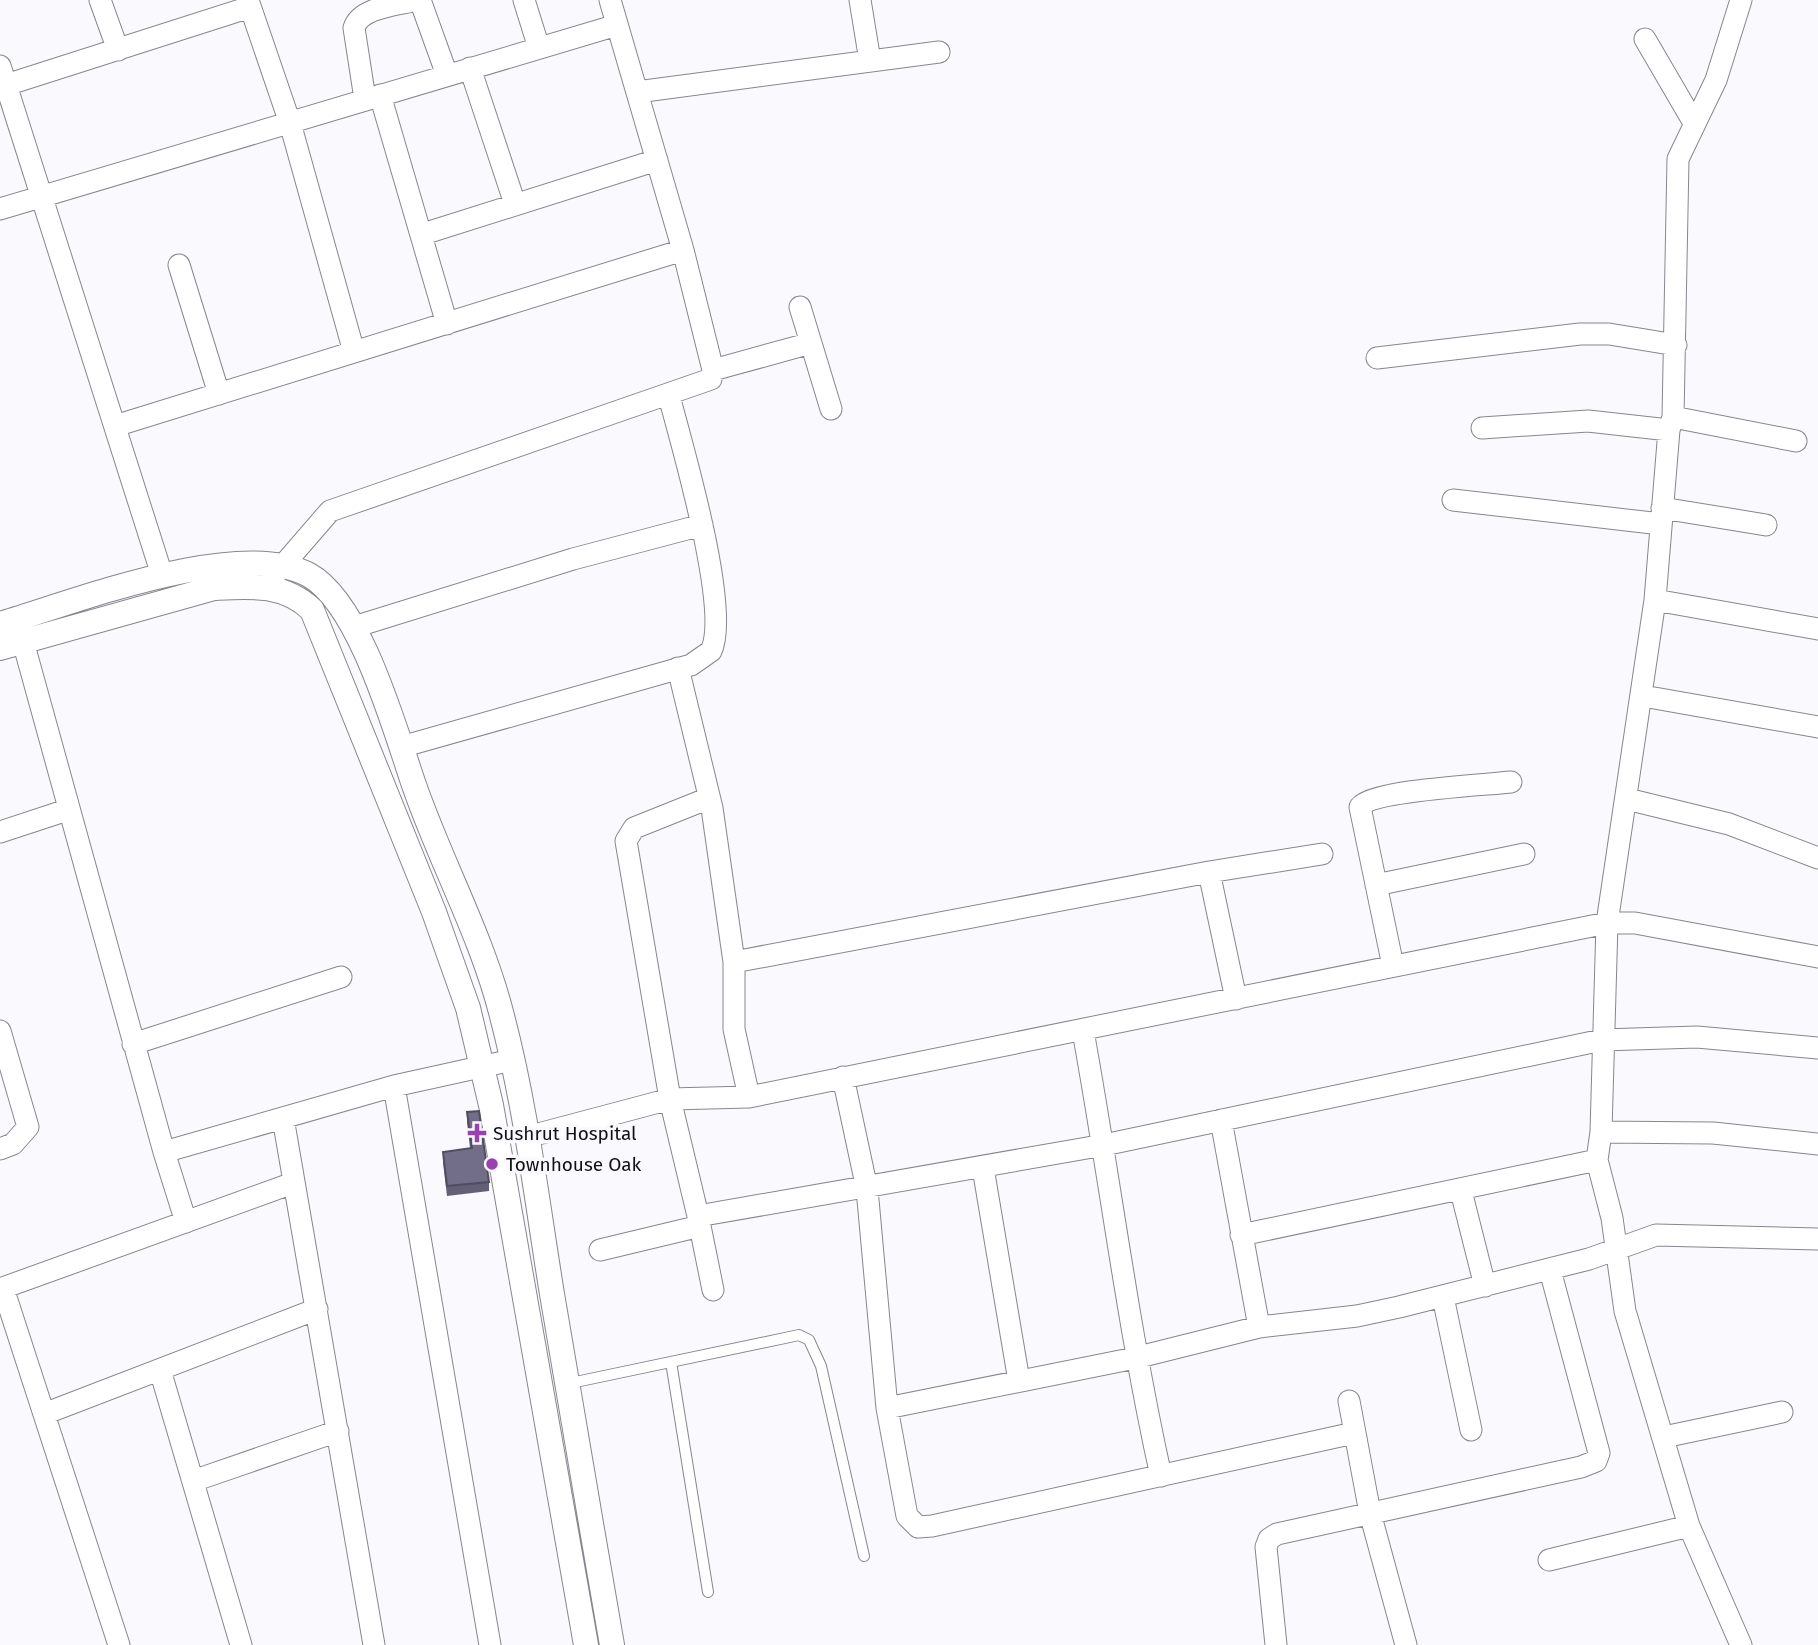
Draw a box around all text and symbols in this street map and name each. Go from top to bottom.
place label: Sushrut Hospital [493,1122,637,1145]
marker: Sushrut Hospital [467,1123,487,1143]
place label: Townhouse Oak [506,1153,641,1176]
marker: Townhouse Oak [484,1156,500,1172]

